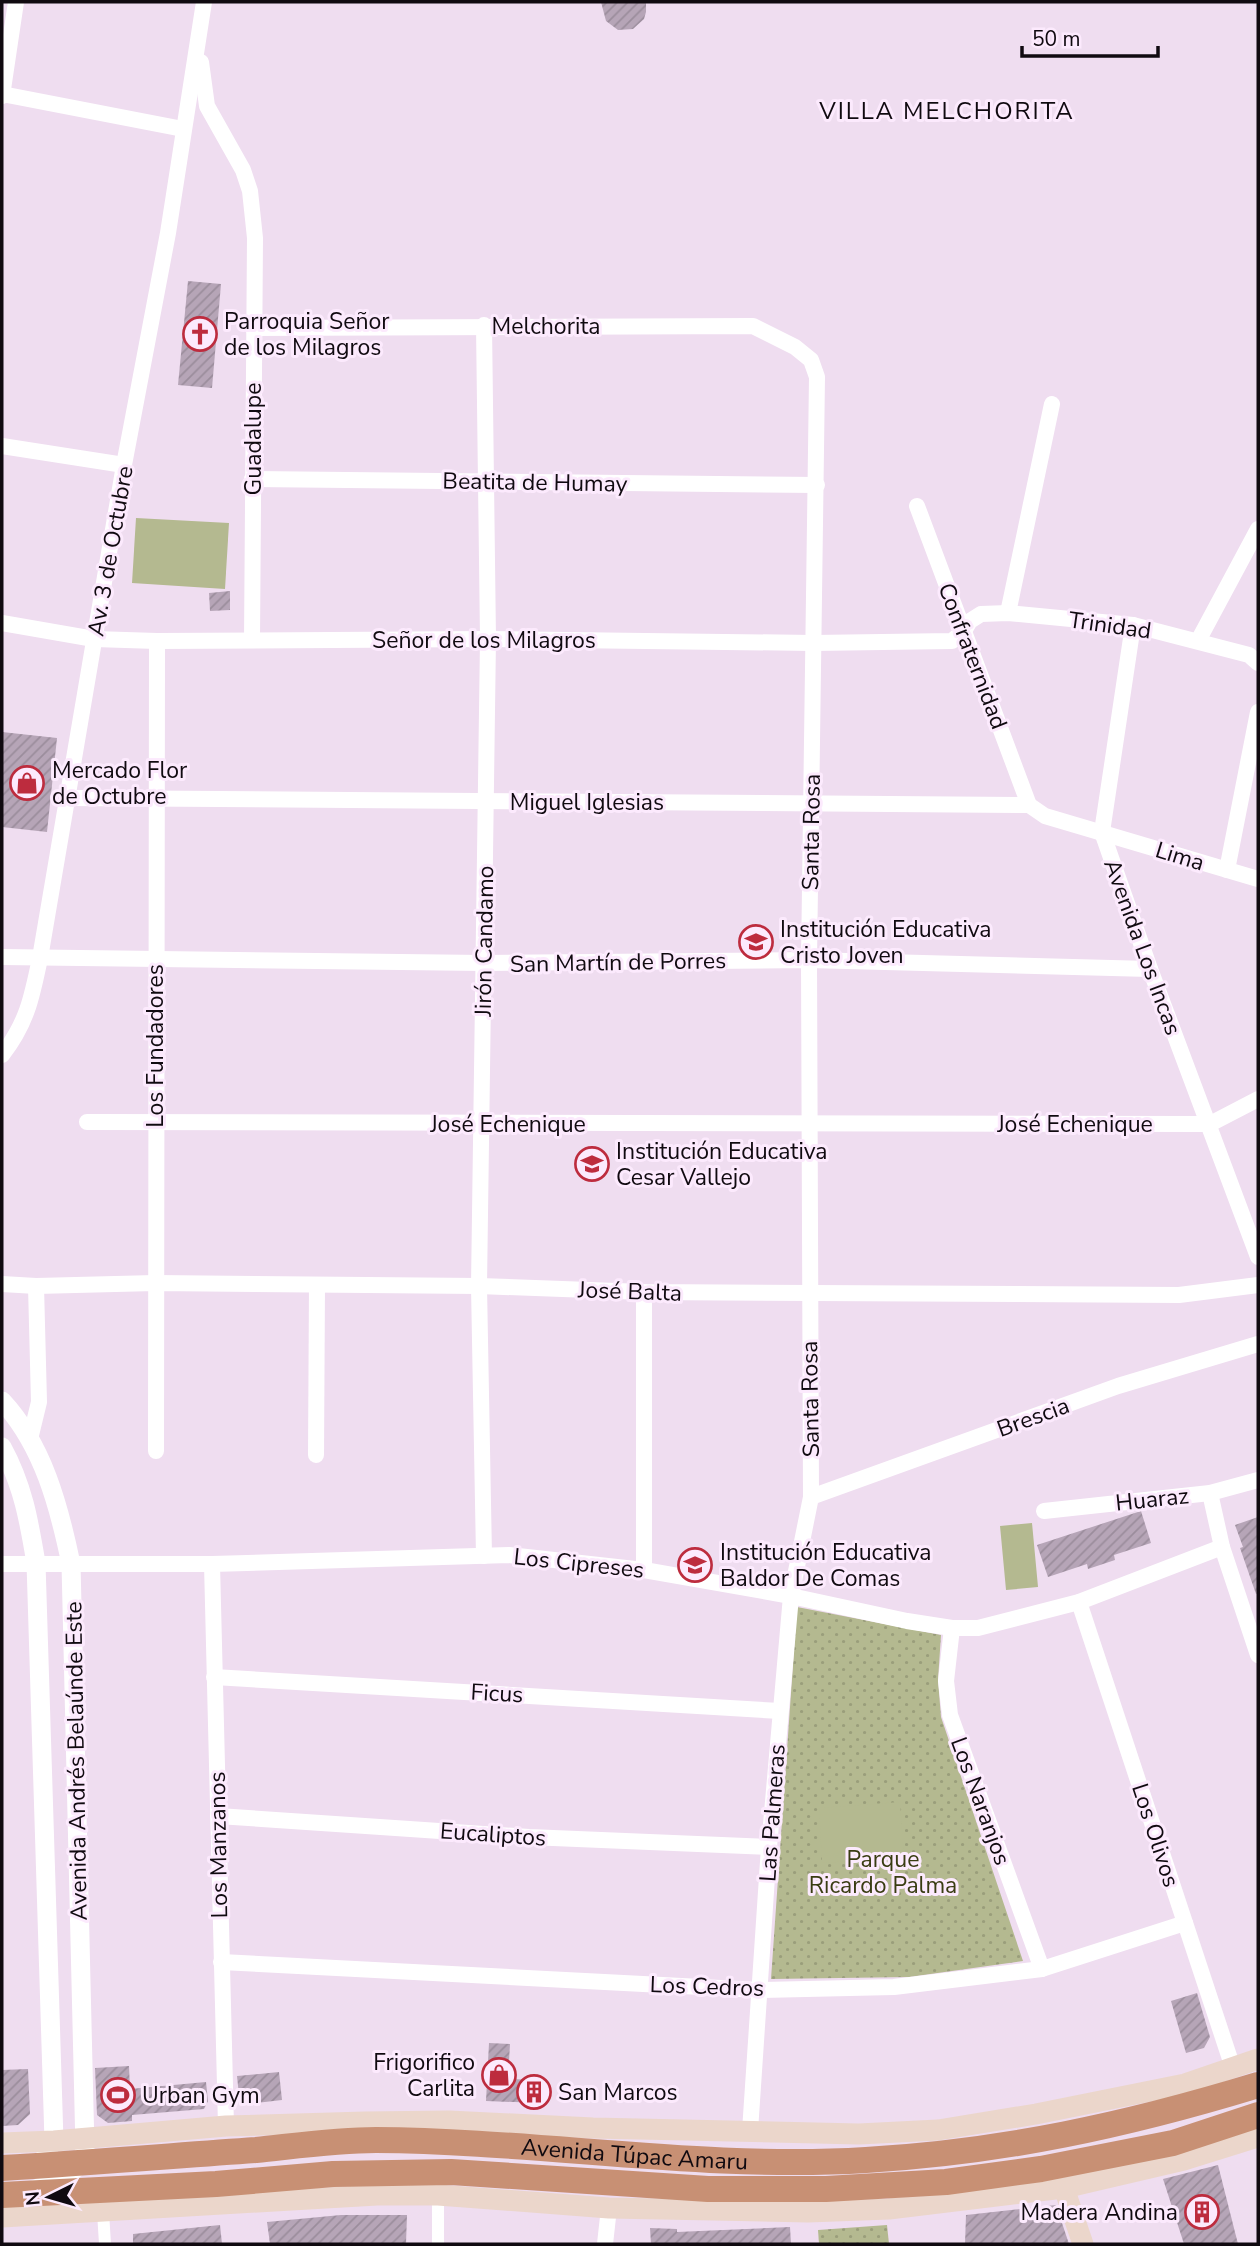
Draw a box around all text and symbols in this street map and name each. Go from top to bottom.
scale bar [1022,14,1158,58]
text: 50 m [1032,25,1081,53]
district label: VILLA MELCHORITA [818,95,1075,127]
place label: Parroquia Señor de los Milagros [224,306,390,363]
street label: Melchorita [492,311,600,342]
church icon: Parroquia Señor de los Milagros [181,315,219,353]
street label: Guadalupe [238,383,269,495]
street label: Av. 3 de Octubre [80,464,141,639]
street label: Beatita de Humay [442,465,628,500]
street label: Confraternidad [930,579,1015,734]
street label: Trinidad [1067,604,1153,647]
street label: Señor de los Milagros [372,625,596,656]
place label: Mercado Flor de Octubre [52,755,188,812]
shop icon: Mercado Flor de Octubre [8,764,46,802]
street label: Santa Rosa [795,773,828,891]
street label: Miguel Iglesias [510,787,664,818]
street label: Lima [1152,834,1208,879]
street label: Avenida Los Incas [1096,855,1189,1039]
street label: Jirón Candamo [468,865,501,1018]
place label: Institución Educativa Cristo Joven [780,914,992,971]
school or university icon: Institución Educativa Cristo Joven [737,923,775,961]
street label: San Martín de Porres [510,945,726,980]
street label: Los Fundadores [140,964,171,1128]
street label: José Echenique [429,1109,586,1140]
street label: José Echenique [996,1109,1153,1140]
place label: Institución Educativa Cesar Vallejo [616,1136,828,1193]
school or university icon: Institución Educativa Cesar Vallejo [573,1145,611,1183]
street label: José Balta [576,1274,683,1309]
street label: Santa Rosa [794,1340,827,1458]
street label: Brescia [993,1390,1074,1445]
street label: Huaraz [1114,1480,1190,1519]
place label: Institución Educativa Baldor De Comas [720,1537,932,1594]
street label: Los Cipreses [512,1541,646,1586]
school or university icon: Institución Educativa Baldor De Comas [676,1546,714,1584]
street label: Avenida Andrés Belaúnde Este [58,1601,95,1921]
street label: Ficus [470,1677,524,1710]
street label: Los Naranjos [943,1733,1018,1869]
street label: Las Palmeras [752,1743,793,1883]
street label: Los Manzanos [202,1771,235,1919]
street label: Los Olivos [1124,1779,1187,1891]
street label: Eucaliptos [439,1815,547,1854]
park label: Parque Ricardo Palma [809,1844,957,1901]
street label: Los Cedros [649,1969,765,2004]
place label: Frigorifico Carlita [373,2047,475,2104]
shop icon: Frigorifico Carlita [480,2056,518,2094]
building icon: San Marcos [515,2073,553,2111]
sports icon: Urban Gym [99,2076,137,2114]
place label: San Marcos [558,2077,678,2108]
place label: Urban Gym [142,2080,260,2111]
street label: Avenida Túpac Amaru [520,2132,748,2177]
north arrow [14,2162,84,2232]
text: N [19,2190,47,2207]
building icon: Madera Andina [1183,2193,1221,2231]
place label: Madera Andina [1020,2197,1178,2228]

